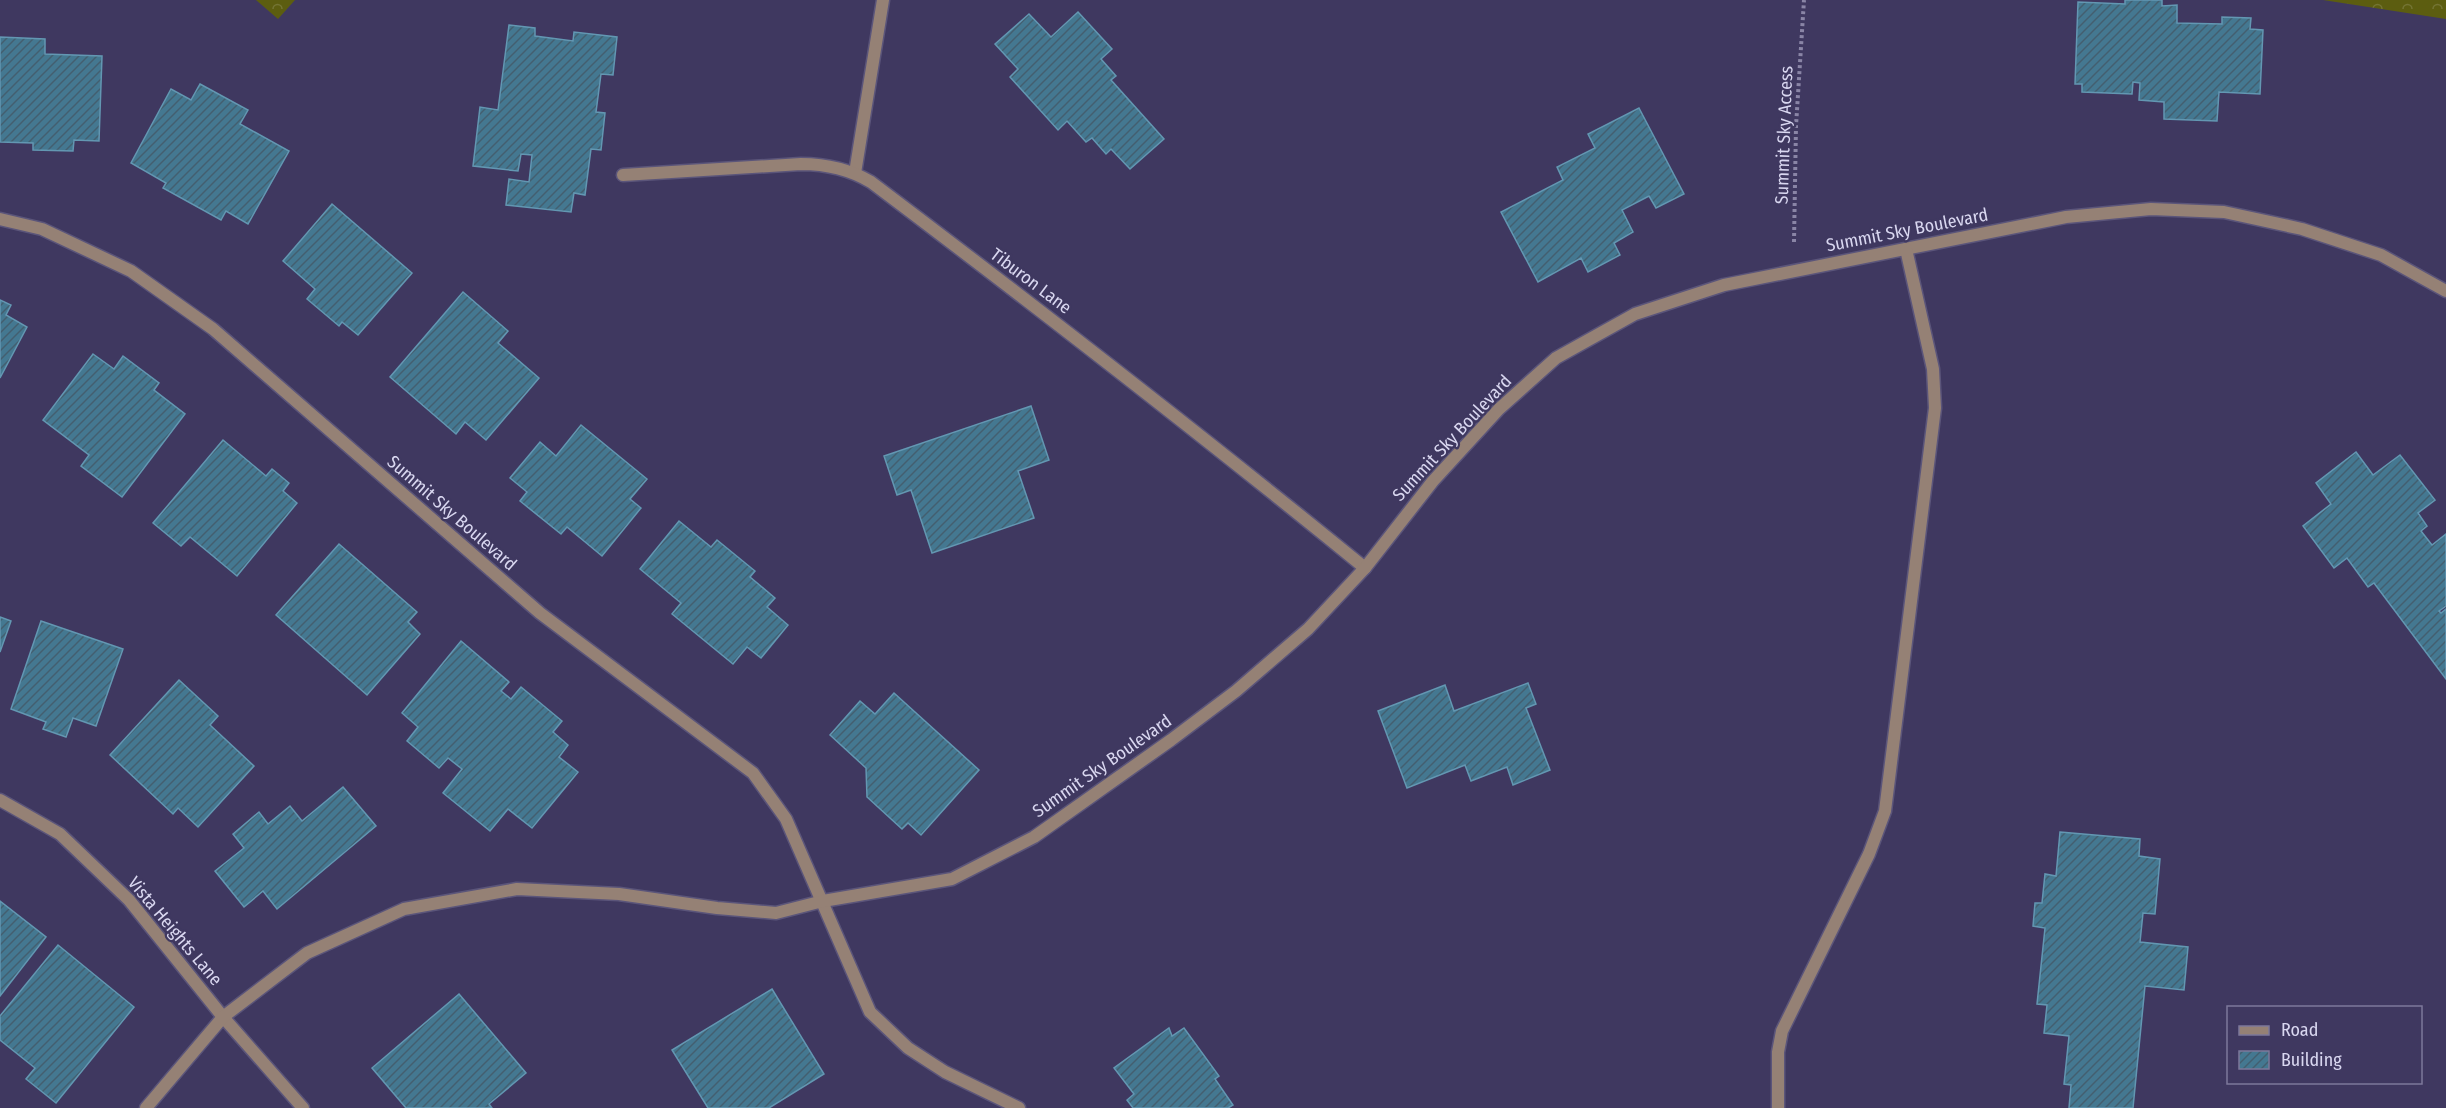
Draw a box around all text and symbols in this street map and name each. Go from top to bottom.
street label: Summit Sky Access [1771,65,1797,205]
street label: Summit Sky Boulevard [1824,204,1990,256]
street label: Tiburon Lane [986,243,1076,319]
street label: Summit Sky Boulevard [1388,370,1516,506]
street label: Summit Sky Boulevard [383,451,521,575]
street label: Summit Sky Boulevard [1028,710,1176,822]
street label: Vista Heights Lane [123,872,227,990]
legend [2227,1006,2422,1084]
text: Road [2281,1019,2318,1041]
text: Building [2281,1049,2342,1071]

